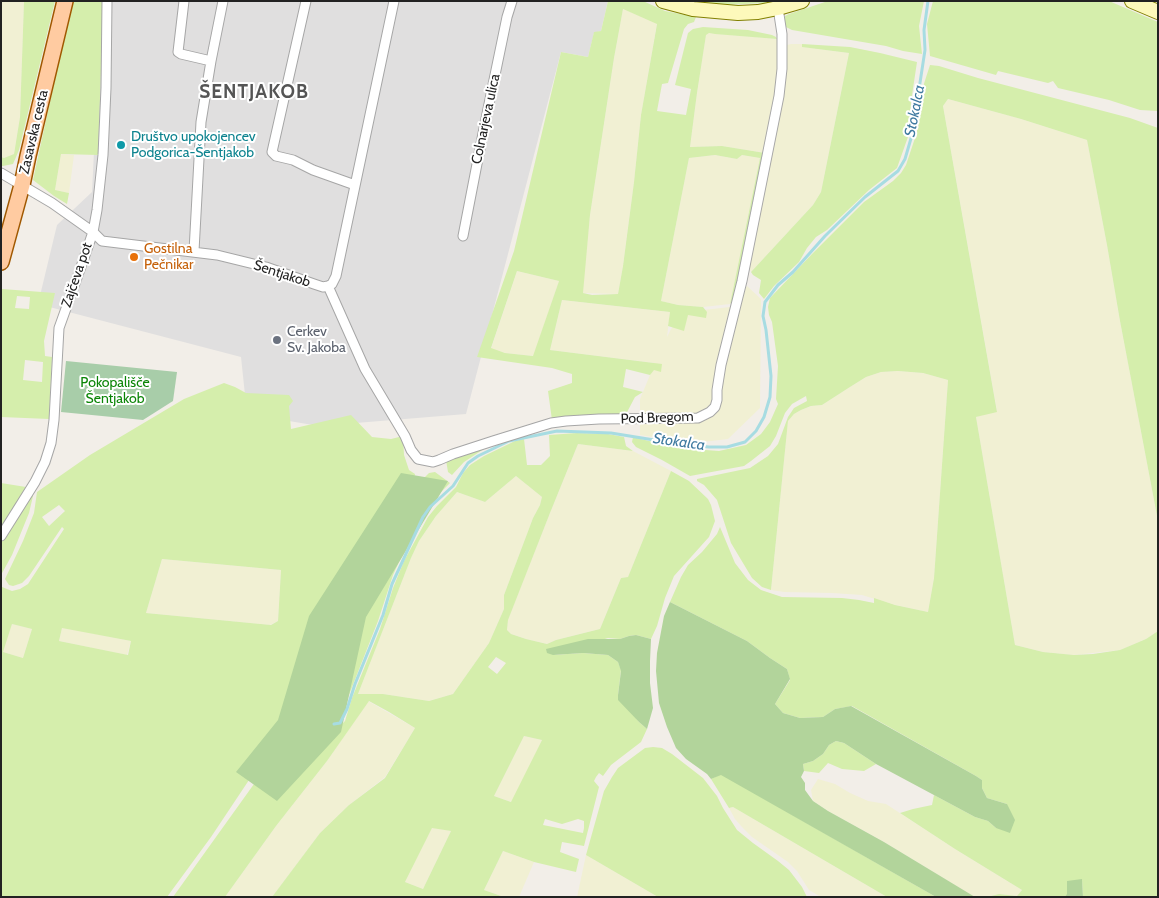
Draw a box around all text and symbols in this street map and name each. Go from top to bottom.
street label: Colnarjeva ulica [468,72,504,166]
district label: ŠENTJAKOB [198,81,310,103]
water label: Stokalca [901,84,929,138]
street label: Zasavska cesta [16,88,52,176]
place label: Društvo upokojencev Podgorica-Šentjakob [131,129,256,162]
marker: Društvo upokojencev Podgorica-Šentjakob [115,139,127,151]
street label: Zajčeva pot [58,240,96,310]
place label: Gostilna Pečnikar [144,241,193,274]
marker: Gostilna Pečnikar [128,251,140,263]
street label: Šentjakob [251,257,313,291]
place label: Cerkev Sv. Jakoba [287,324,346,357]
marker: Cerkev Sv. Jakoba [271,334,283,346]
park label: Pokopališče Šentjakob [80,375,150,408]
street label: Pod Bregom [620,408,694,428]
water label: Stokalca [652,429,706,455]

